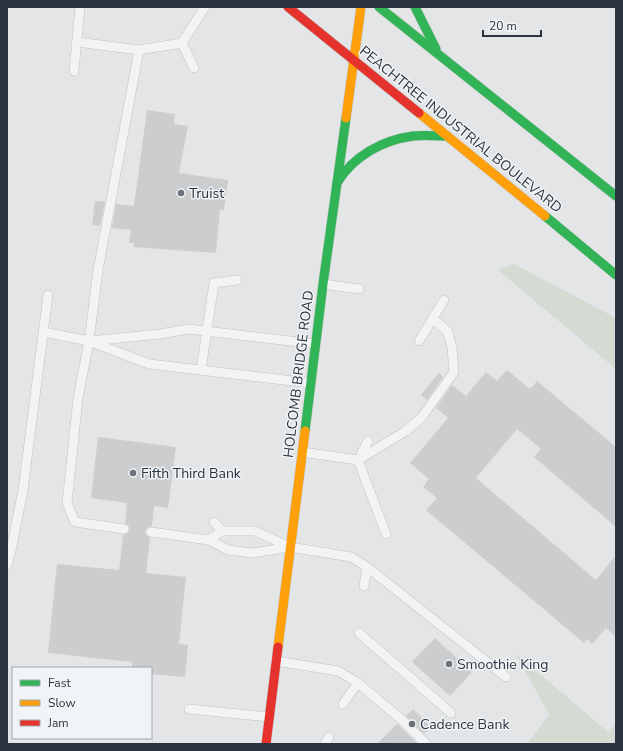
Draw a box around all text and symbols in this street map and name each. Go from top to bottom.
scale bar [483,12,541,38]
text: 20 m [489,18,517,34]
street label: PEACHTREE INDUSTRIAL BOULEVARD [356,42,566,217]
place label: Truist [189,184,224,203]
marker: Truist [176,188,186,198]
street label: HOLCOMB BRIDGE ROAD [279,289,318,459]
place label: Fifth Third Bank [141,464,242,483]
marker: Fifth Third Bank [128,468,138,478]
place label: Smoothie King [457,655,548,674]
marker: Smoothie King [444,659,454,669]
legend [12,667,152,739]
text: Fast [48,675,71,691]
text: Slow [48,695,76,711]
text: Jam [47,715,69,731]
place label: Cadence Bank [420,715,510,734]
marker: Cadence Bank [407,719,417,729]

